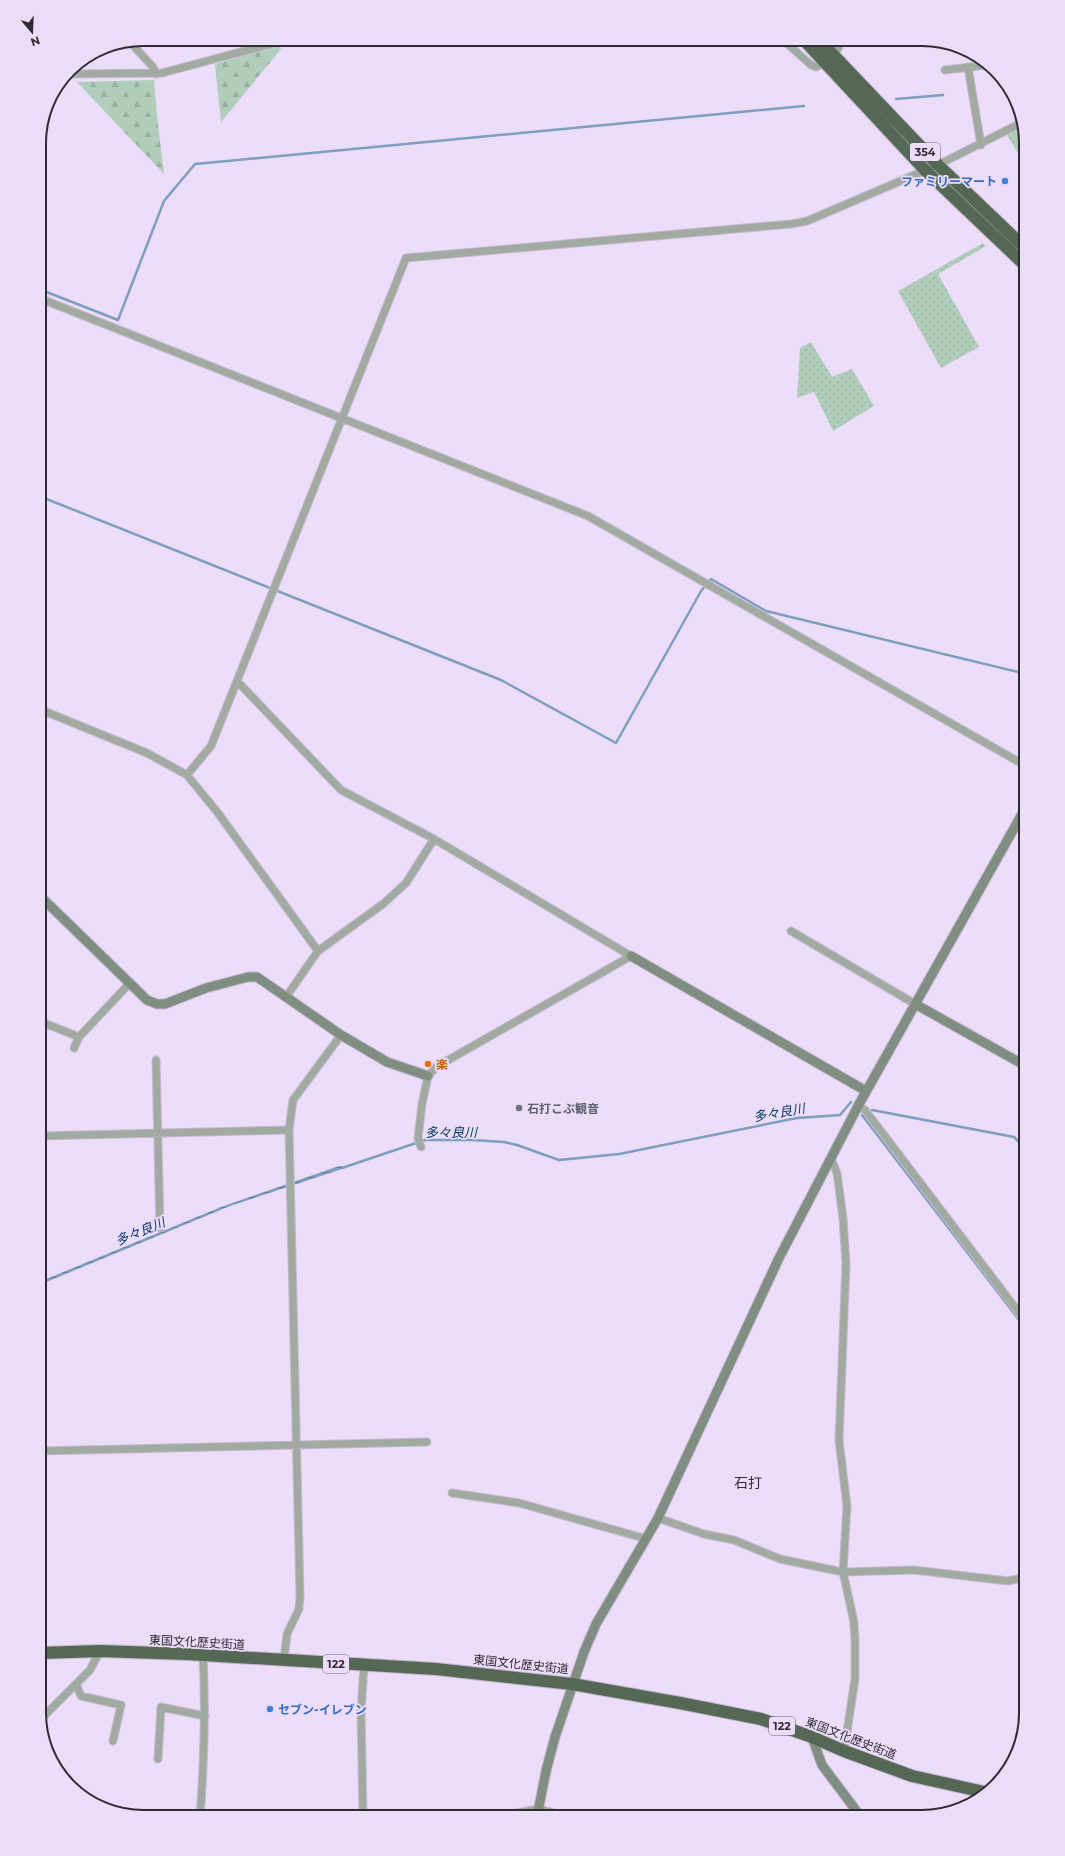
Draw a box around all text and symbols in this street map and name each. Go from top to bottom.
north arrow [12,12,52,52]
text: N [29,33,42,50]
road number: 354 [910,143,940,161]
place label: ファミリーマート [901,174,997,189]
marker: ファミリーマート [1000,176,1010,186]
place label: 楽 [436,1057,448,1072]
marker: 楽 [423,1059,433,1069]
water label: 多々良川 [752,1099,808,1124]
place label: 石打こぶ観音 [527,1101,599,1116]
marker: 石打こぶ観音 [514,1103,524,1113]
water label: 多々良川 [425,1124,479,1140]
water label: 多々良川 [113,1213,169,1248]
district label: 石打 [734,1474,762,1492]
street label: 東国文化歴史街道 [149,1632,245,1652]
street label: 東国文化歴史街道 [472,1652,570,1676]
road number: 122 [323,1655,349,1673]
place label: セブン-イレブン [278,1702,367,1717]
marker: セブン-イレブン [265,1704,275,1714]
street label: 東国文化歴史街道 [803,1714,899,1762]
road number: 122 [769,1717,795,1735]

